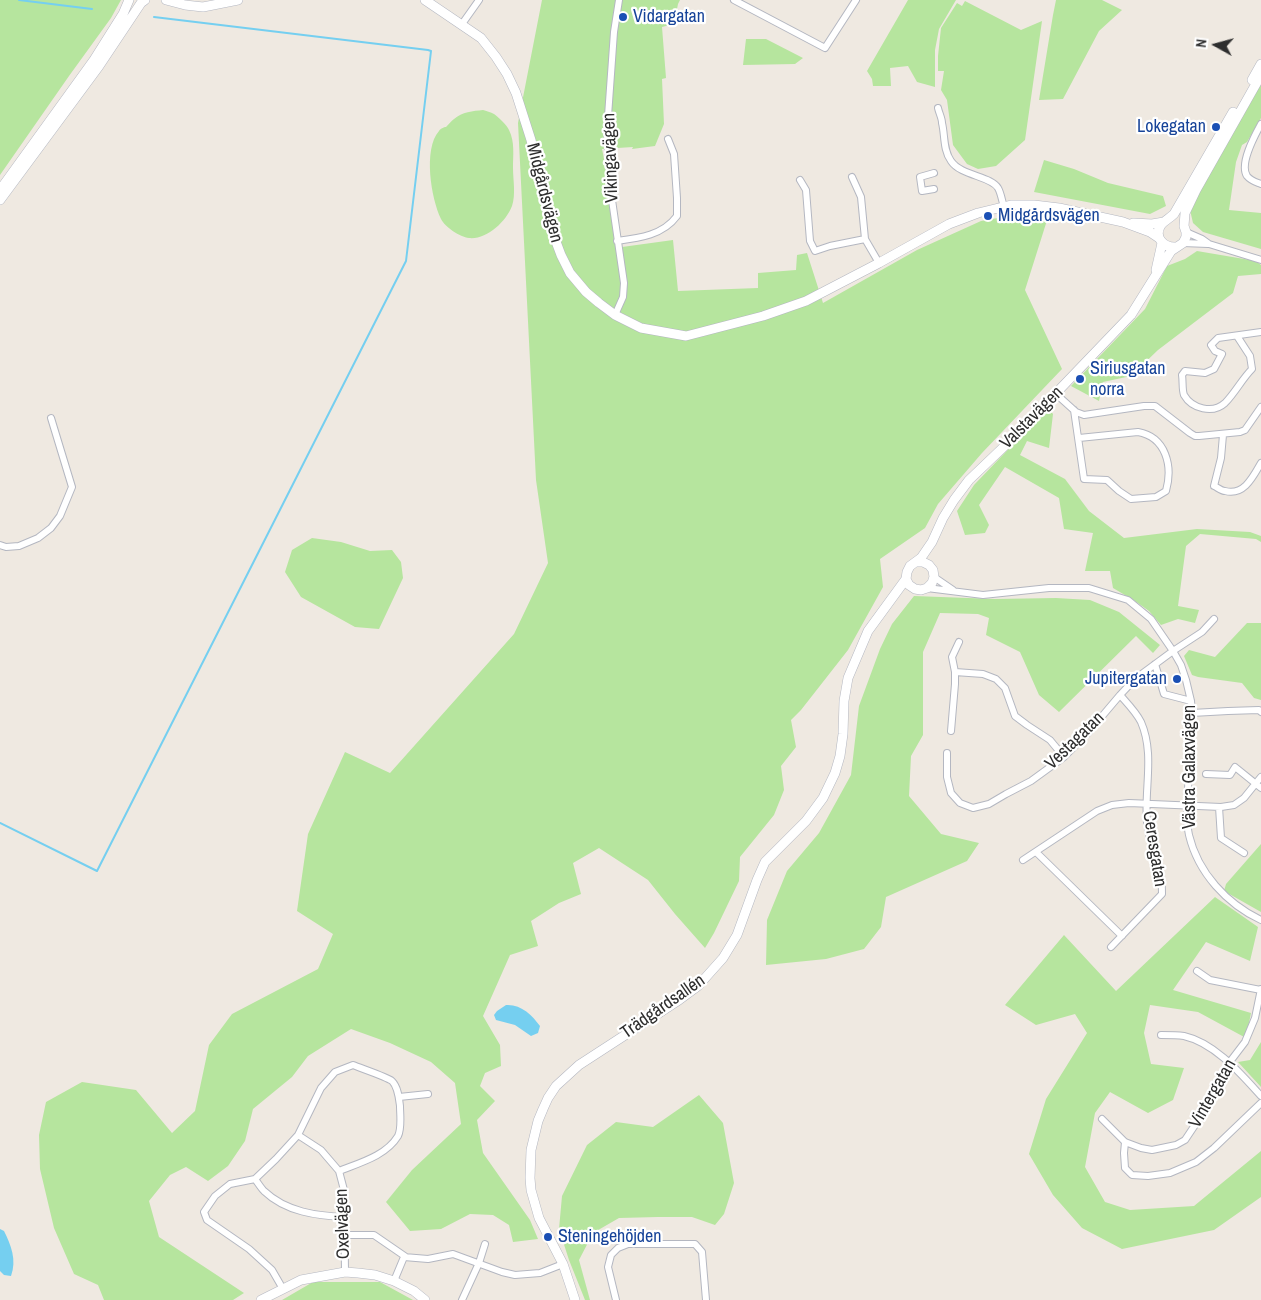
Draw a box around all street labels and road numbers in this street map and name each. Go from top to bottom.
street label: Vikingavägen [599,113,623,203]
street label: Midgårdsvägen [521,141,567,245]
street label: Valstavägen [996,382,1068,454]
street label: Västra Galaxvägen [1179,705,1201,829]
street label: Vestagatan [1041,708,1109,774]
street label: Ceresgatan [1137,810,1171,888]
street label: Trädgårdsallén [617,970,709,1044]
street label: Vintergatan [1185,1056,1241,1132]
street label: Oxelvägen [331,1188,355,1260]

